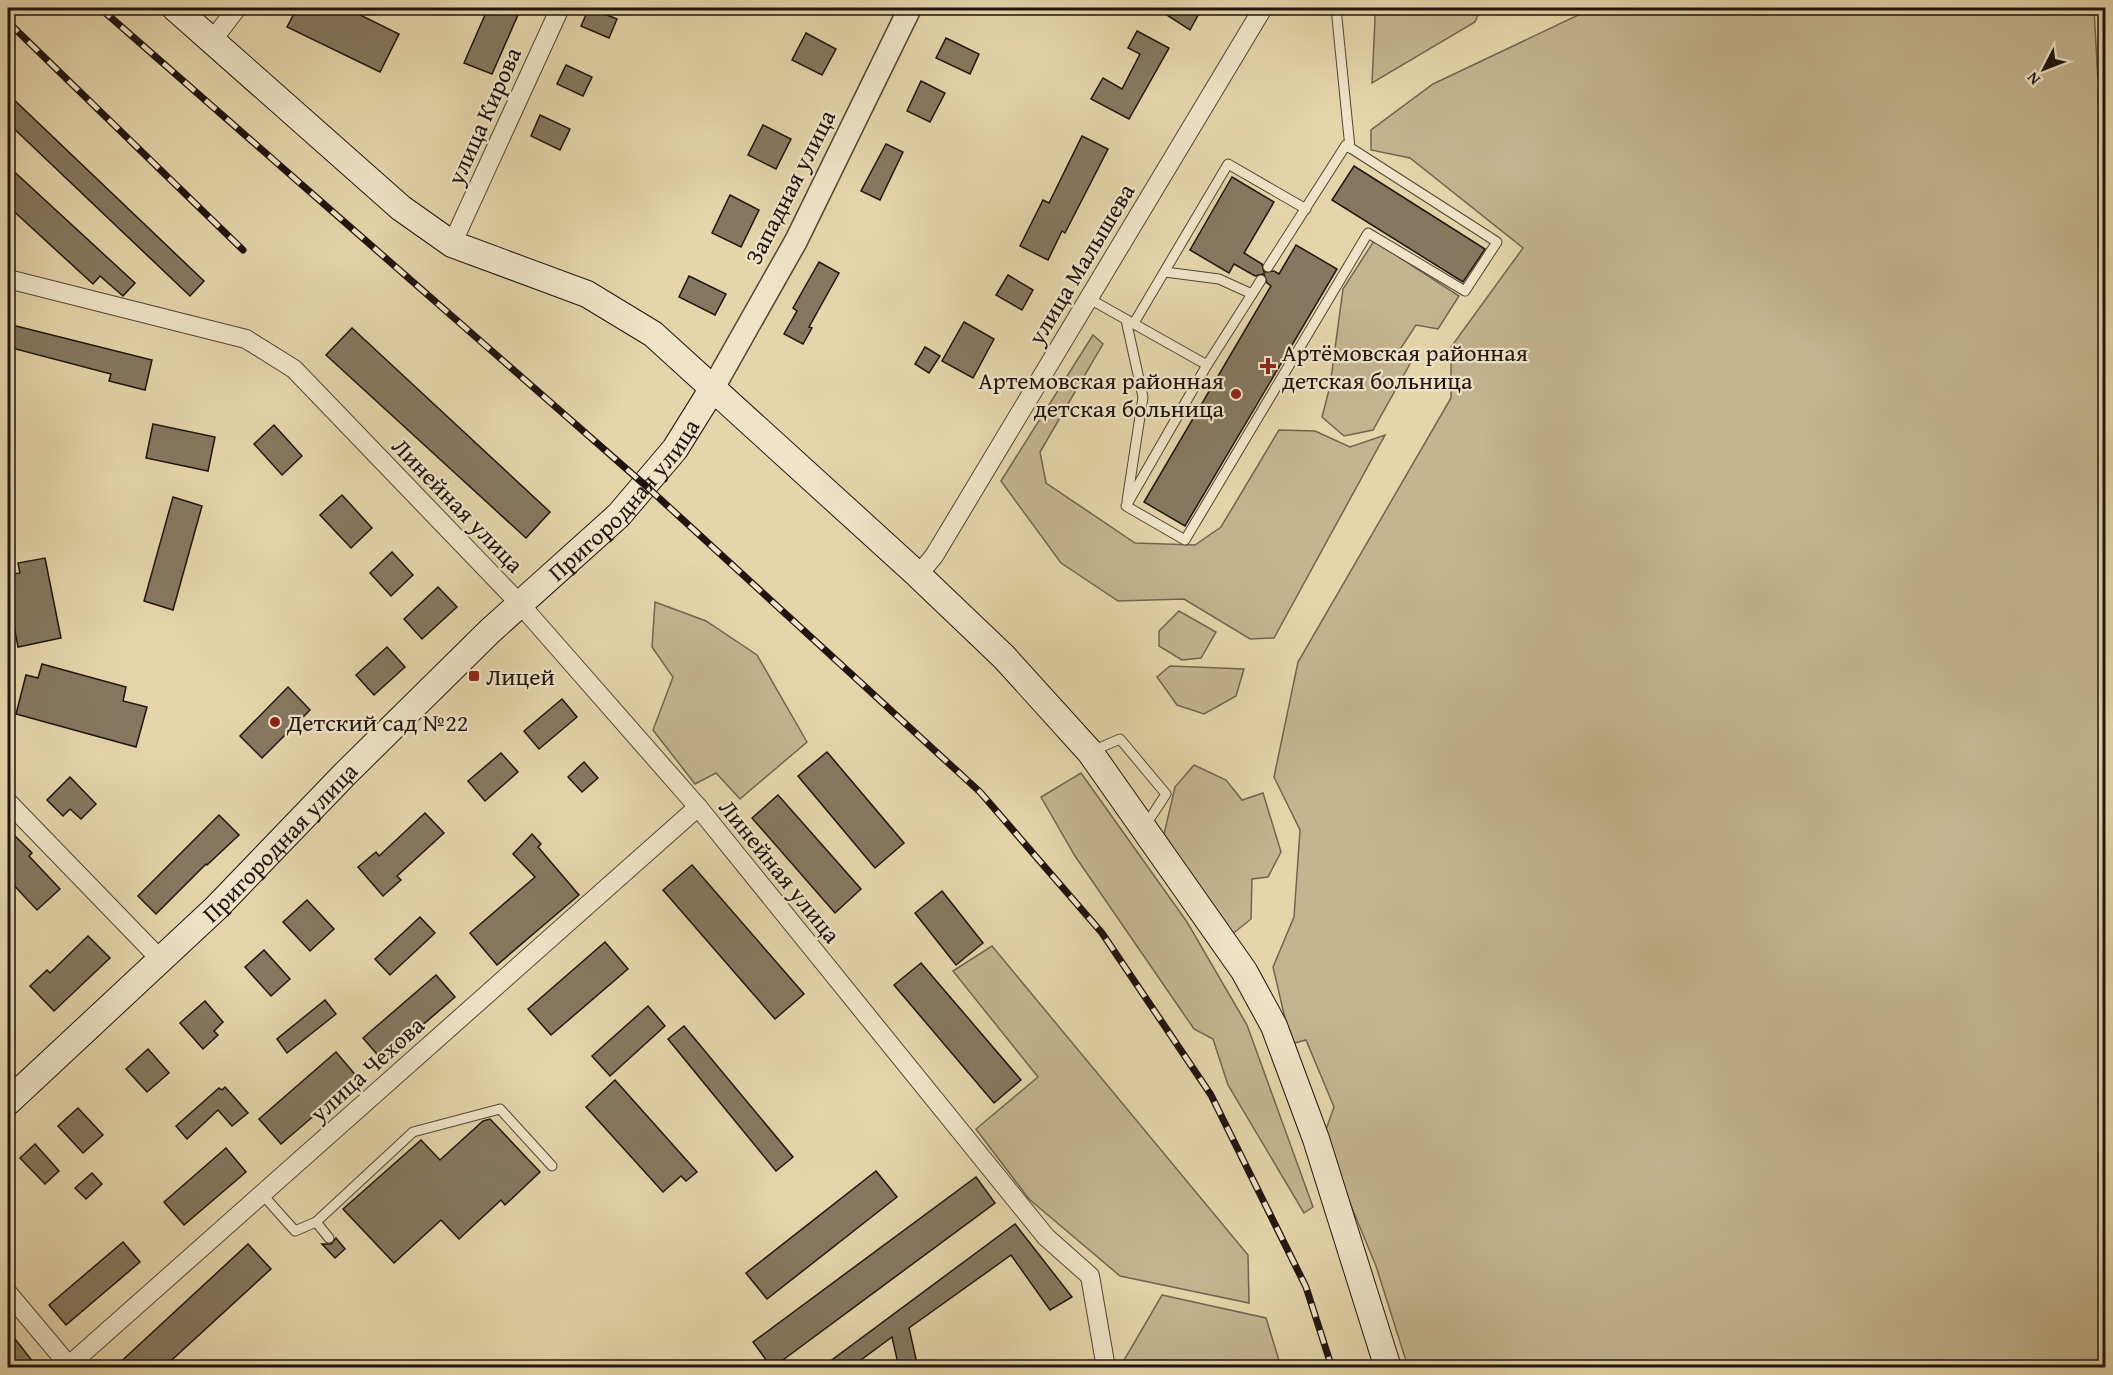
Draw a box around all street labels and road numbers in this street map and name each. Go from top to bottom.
street label: улица Кирова [438,41,530,191]
street label: Западная улица [736,103,844,270]
street label: улица Малышева [1018,176,1143,352]
street label: Пригородная улица [540,411,708,589]
street label: Линейная улица [384,429,532,581]
street label: Пригородная улица [194,753,366,930]
street label: Линейная улица [711,791,850,951]
street label: улица Чехова [301,1008,432,1131]

